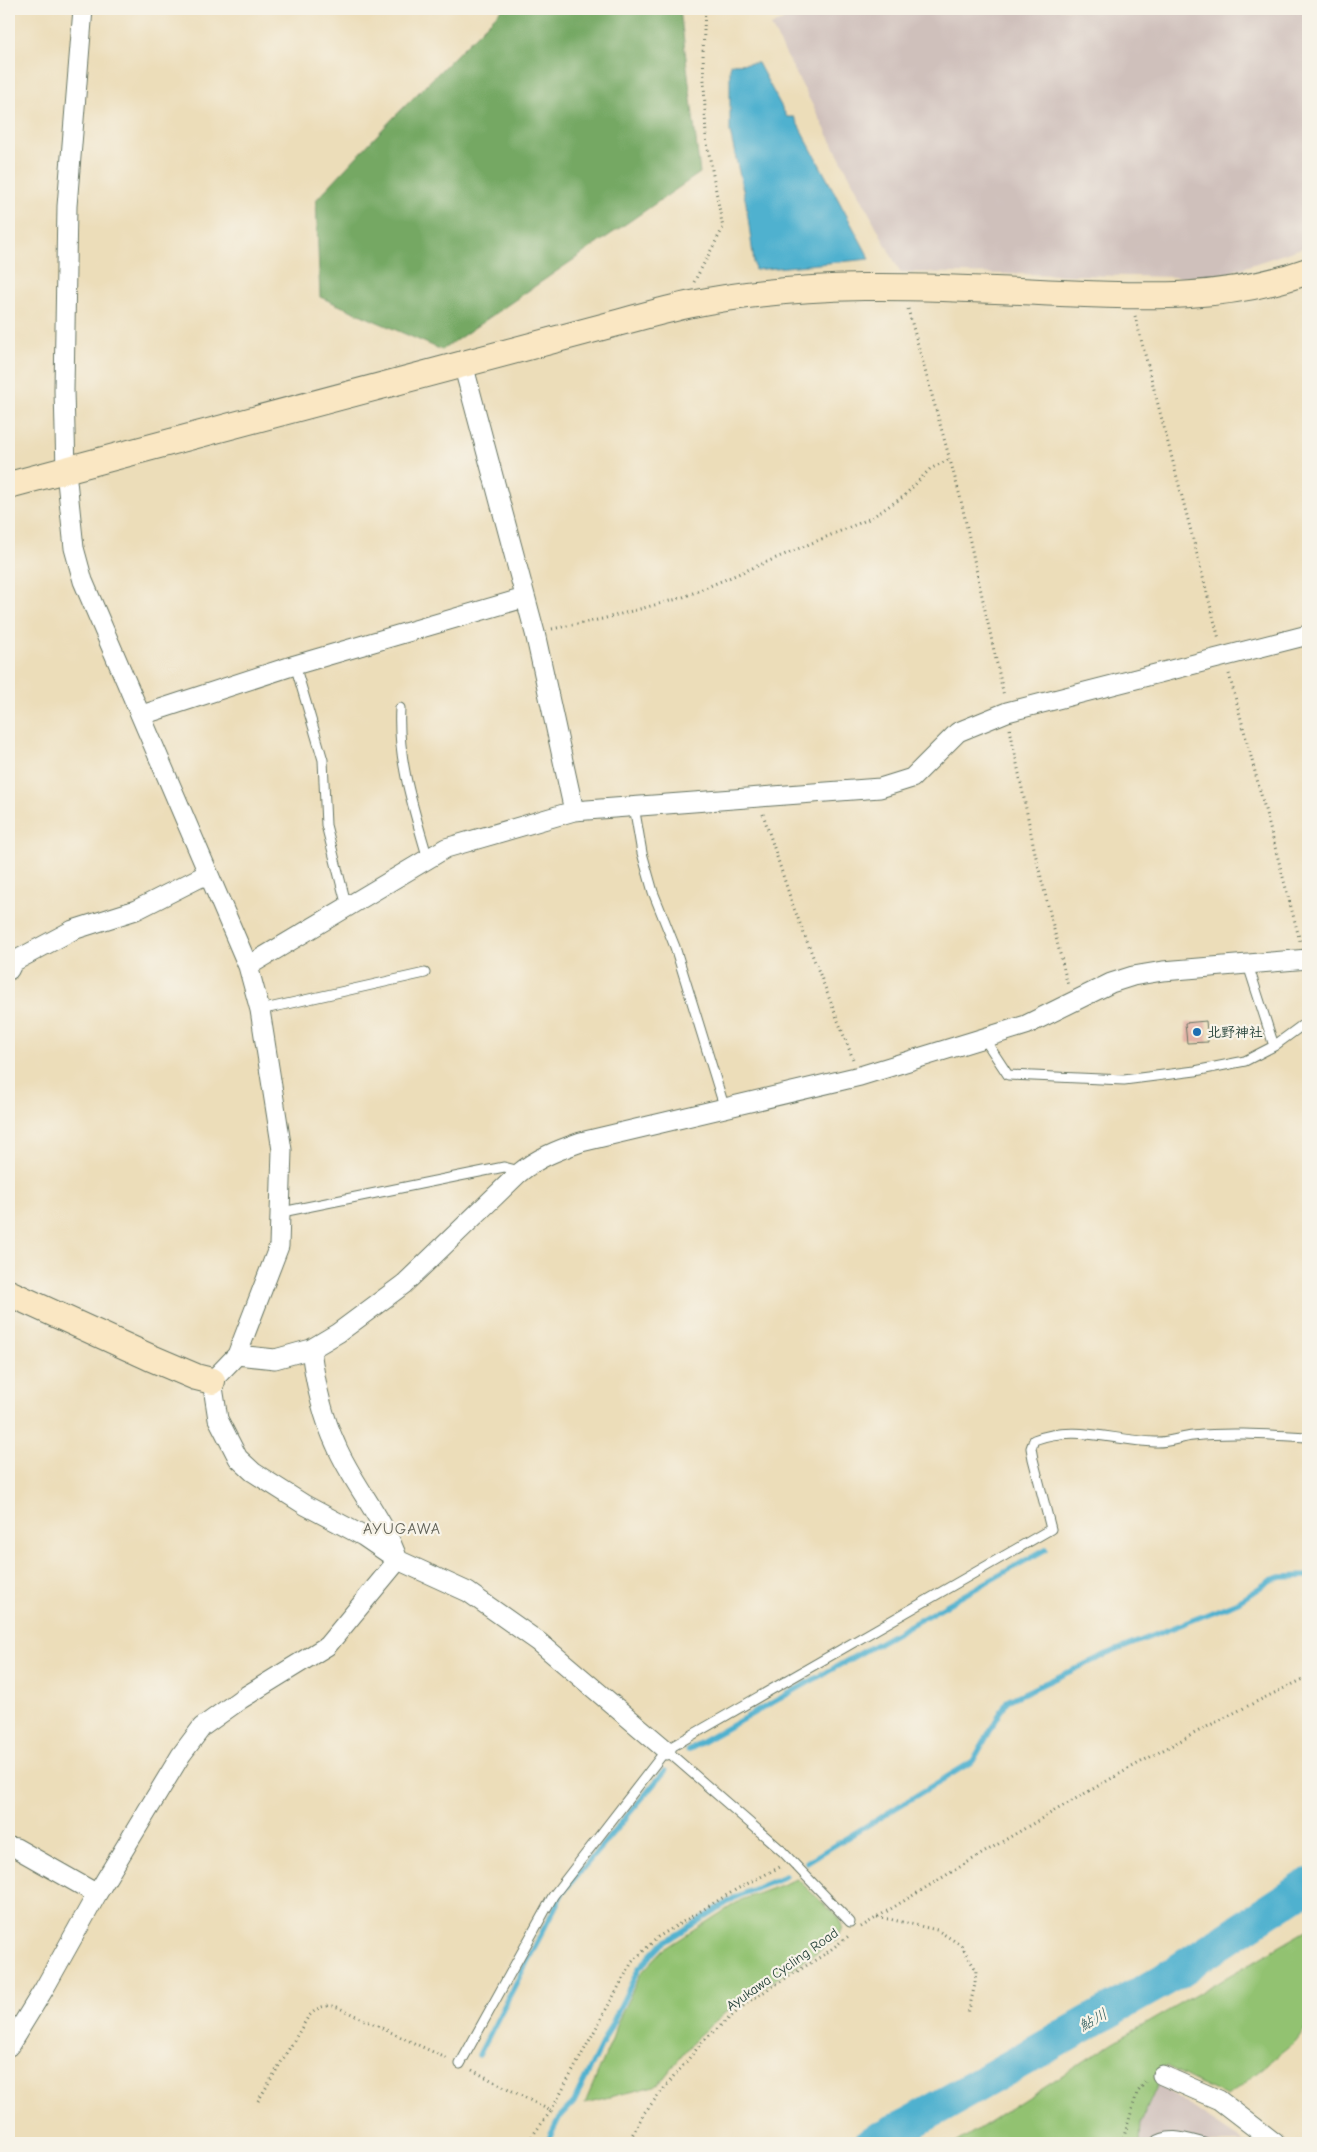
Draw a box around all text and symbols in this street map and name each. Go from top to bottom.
place label: 北野神社 [1207,1024,1263,1041]
marker: 北野神社 [1191,1026,1203,1038]
district label: AYUGAWA [363,1520,441,1538]
street label: Ayukawa Cycling Road [723,1924,842,2015]
water label: 鮎川 [1076,2005,1110,2035]

